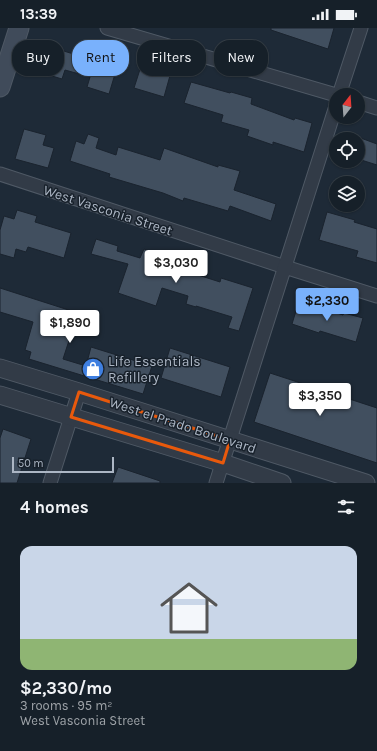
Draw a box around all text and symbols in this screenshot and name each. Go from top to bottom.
text: 13:39 [20,5,57,23]
chip: Buy [12,40,64,76]
chip: Rent [72,40,129,76]
chip: Filters [137,40,206,76]
chip: New [214,40,268,76]
north arrow [329,88,365,124]
map controls [329,88,365,212]
button: locate [329,132,365,168]
button: layers [329,176,365,212]
street label: West Vasconia Street [41,182,175,239]
pin: $3,030 [143,250,209,284]
text: $3,030 [154,255,198,270]
pin: $2,330 [294,288,360,322]
text: $2,330 [305,293,349,308]
pin: $1,890 [37,310,103,344]
text: $1,890 [49,315,91,330]
place label: Life Essentials Refillery [108,353,201,386]
shop icon: Life Essentials Refillery [80,356,106,382]
pin: $3,350 [287,383,353,417]
text: $3,350 [298,388,342,403]
street label: West el Prado Boulevard [107,394,258,457]
scale bar [12,455,114,474]
text: 50 m [18,457,44,470]
icon: filters [335,496,357,518]
text: 4 homes [20,497,89,517]
icon: home [153,572,225,644]
text: $2,330/mo [20,678,112,698]
text: 3 rooms · 95 m² [20,698,113,713]
text: West Vasconia Street [20,713,145,728]

